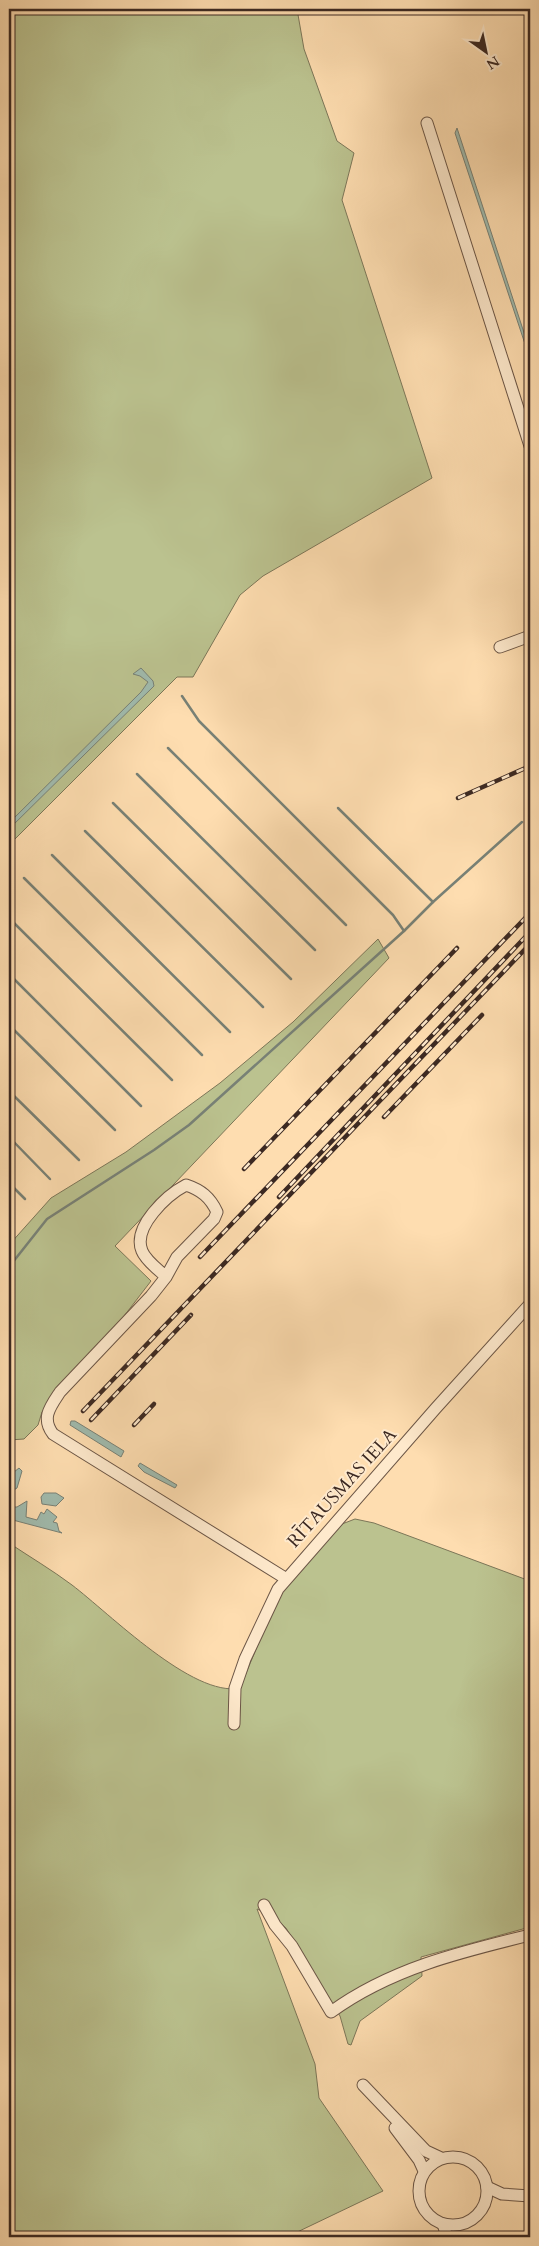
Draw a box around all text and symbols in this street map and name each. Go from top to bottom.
north arrow [462,28,512,78]
text: N [483,51,503,74]
street label: RĪTAUSMAS IELA [282,1423,403,1553]

